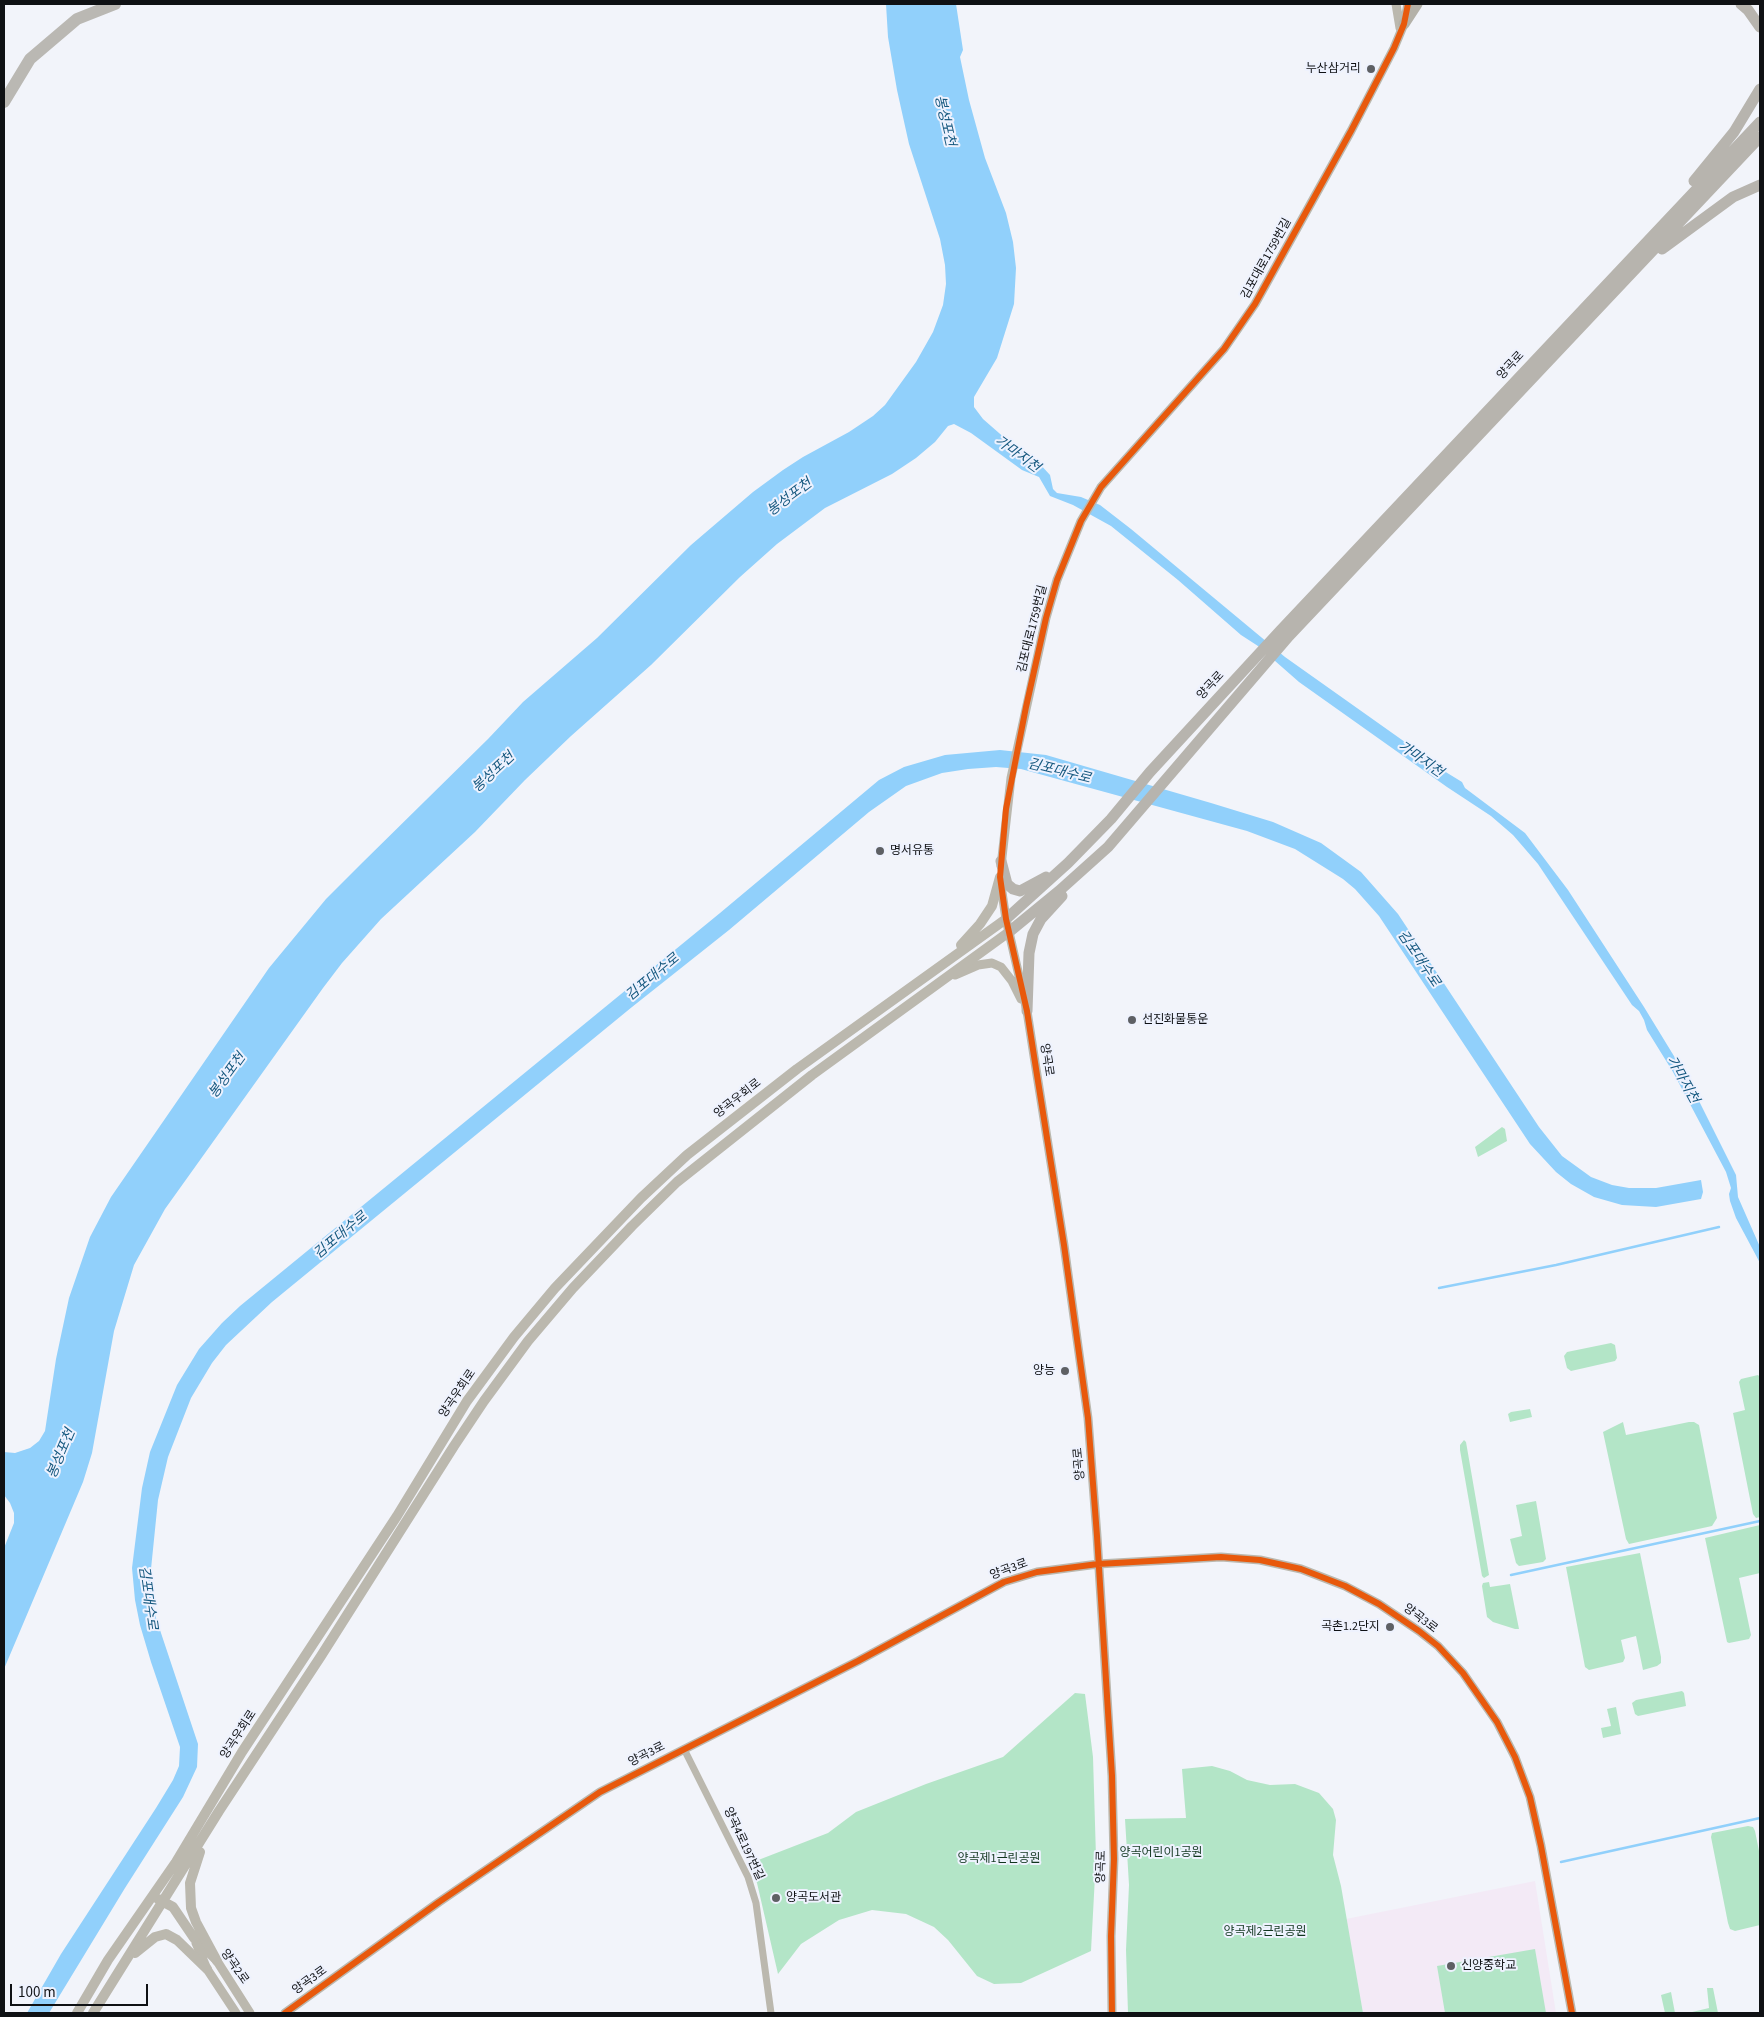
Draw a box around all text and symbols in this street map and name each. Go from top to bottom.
place label: 누산삼거리 [1306,62,1361,76]
marker: 누산삼거리 [1365,63,1377,75]
water label: 봉성포천 [930,94,958,148]
street label: 김포대로1759번길 [1239,216,1295,302]
street label: 양곡로 [1494,349,1528,383]
water label: 가마지천 [991,433,1043,477]
water label: 봉성포천 [764,476,816,520]
street label: 김포대로1759번길 [1015,584,1051,674]
street label: 양곡로 [1194,669,1228,703]
water label: 가마지천 [1394,738,1446,782]
water label: 봉성포천 [469,749,519,797]
water label: 김포대수로 [1026,756,1092,788]
place label: 명서유통 [890,844,934,858]
marker: 명서유통 [874,845,886,857]
water label: 김포대수로 [1393,928,1443,990]
water label: 김포대수로 [623,951,683,1005]
place label: 선진화물통운 [1142,1013,1208,1027]
marker: 선진화물통운 [1126,1014,1138,1026]
street label: 양곡로 [1036,1043,1056,1077]
water label: 봉성포천 [206,1050,250,1102]
water label: 가마지천 [1662,1053,1702,1107]
street label: 양곡우회로 [712,1076,764,1122]
water label: 김포대수로 [311,1209,371,1263]
place label: 양능 [1033,1364,1055,1378]
marker: 양능 [1059,1365,1071,1377]
street label: 양곡우회로 [437,1367,479,1421]
water label: 봉성포천 [44,1427,80,1481]
street label: 양곡로 [1071,1447,1089,1481]
street label: 양곡3로 [988,1557,1030,1583]
water label: 김포대수로 [134,1565,160,1631]
street label: 양곡3로 [1400,1601,1440,1637]
place label: 곡촌1.2단지 [1321,1620,1380,1634]
marker: 곡촌1.2단지 [1384,1621,1396,1633]
street label: 양곡우회로 [218,1708,260,1762]
street label: 양곡3로 [626,1740,668,1770]
street label: 양곡4로197번길 [720,1805,766,1883]
park label: 양곡어린이1공원 [1119,1846,1203,1860]
street label: 양곡로 [1095,1850,1109,1884]
park label: 양곡제1근린공원 [957,1852,1041,1866]
place label: 양곡도서관 [786,1891,841,1905]
marker: 양곡도서관 [770,1892,782,1904]
park label: 양곡제2근린공원 [1223,1925,1307,1939]
street label: 양곡2로 [217,1947,251,1987]
place label: 신양중학교 [1461,1959,1516,1973]
marker: 신양중학교 [1445,1960,1457,1972]
street label: 양곡3로 [290,1964,330,1998]
scale bar [12,1974,150,2006]
text: 100 m [18,1982,56,2003]

